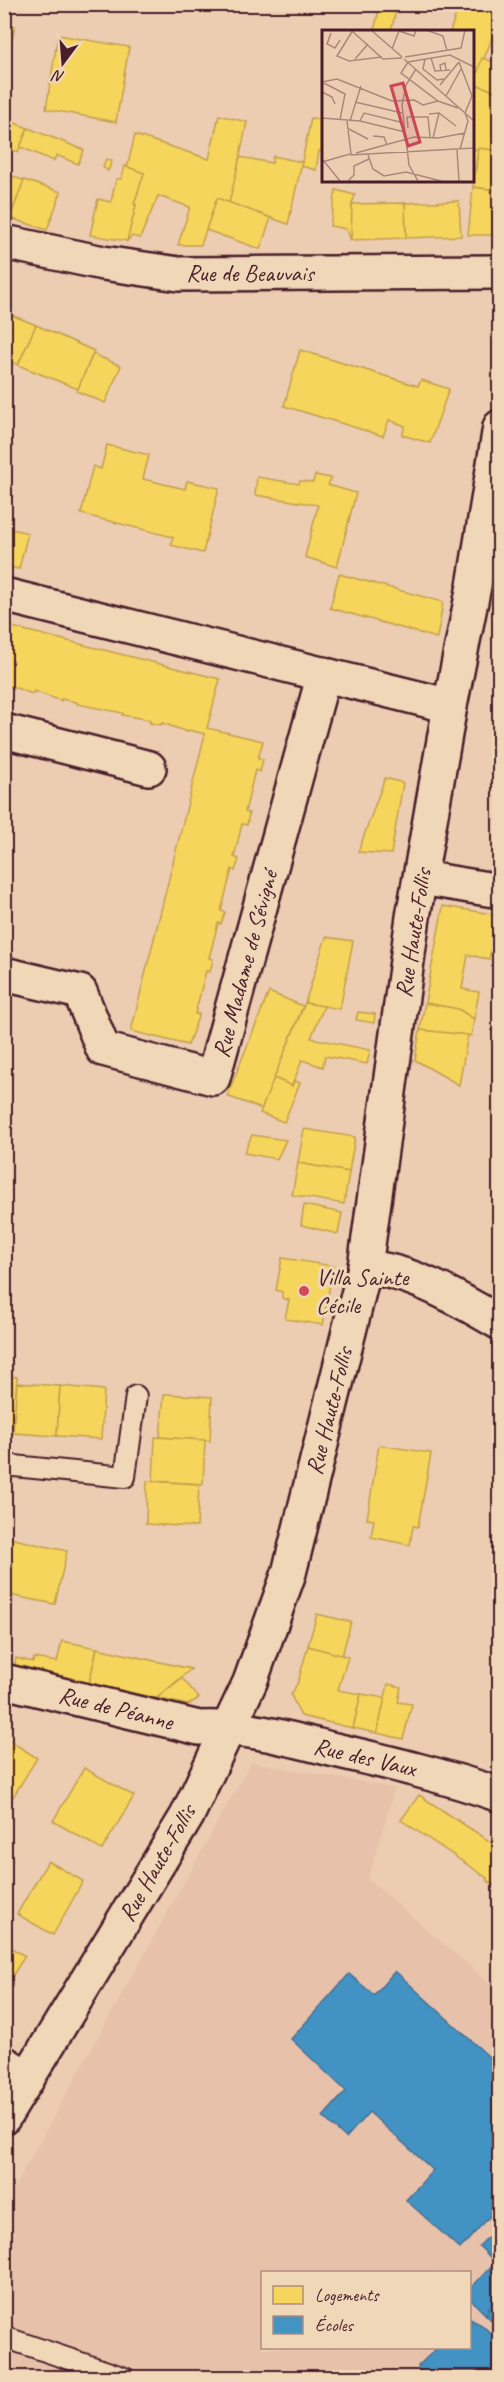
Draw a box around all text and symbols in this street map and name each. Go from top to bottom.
inset map [322,30,474,182]
north arrow [33,33,93,93]
text: N [49,65,67,87]
street label: Rue de Beauvais [186,258,315,288]
street label: Rue Madame de Sévigné [206,863,285,1061]
street label: Rue Haute-Follis [388,865,438,1000]
place label: Villa Sainte Cécile [316,1262,411,1320]
marker: Villa Sainte Cécile [297,1284,311,1298]
street label: Rue Haute-Follis [299,1342,360,1478]
street label: Rue de Péanne [56,1679,178,1737]
street label: Rue des Vaux [311,1731,421,1784]
street label: Rue Haute-Follis [111,1798,203,1927]
legend [261,2271,471,2349]
text: Logements [315,2284,380,2306]
text: Écoles [315,2314,354,2336]

